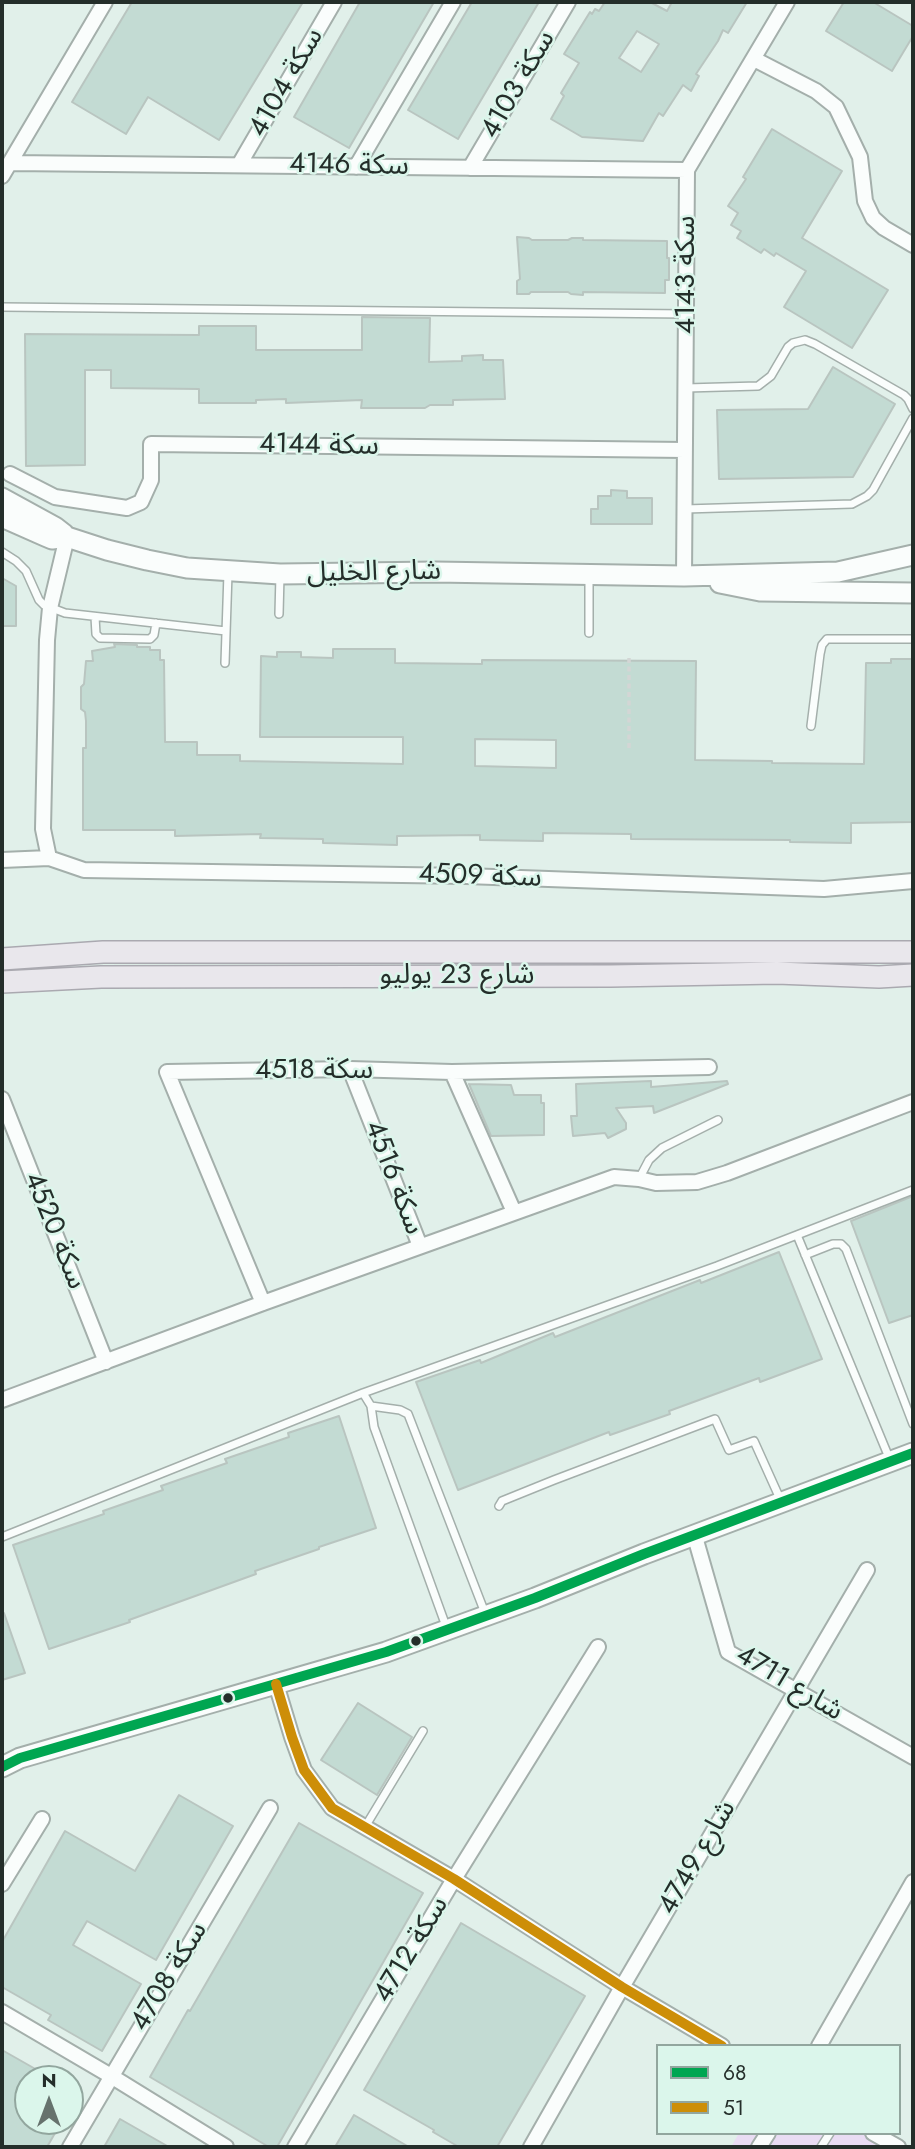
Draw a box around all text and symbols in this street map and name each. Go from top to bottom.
street label: سكة 4104 [242,23,332,143]
street label: سكة 4103 [475,25,563,145]
street label: سكة 4146 [289,148,409,184]
street label: سكة 4143 [670,216,704,334]
street label: سكة 4144 [259,428,379,464]
street label: شارع الخليل [307,555,441,591]
street label: سكة 4509 [418,858,542,896]
street label: شارع 23 يوليو [379,959,535,993]
street label: سكة 4518 [255,1054,373,1088]
street label: سكة 4516 [356,1116,430,1240]
street label: سكة 4520 [15,1168,93,1294]
unlabelled marker [409,1634,423,1648]
street label: 4711 شارع [729,1639,849,1729]
unlabelled marker [221,1691,235,1705]
street label: 4749 شارع [652,1795,744,1921]
street label: سكة 4712 [367,1891,457,2009]
street label: سكة 4708 [124,1916,216,2038]
legend [656,2044,901,2135]
text: 68 [723,2058,747,2088]
north arrow [14,2065,84,2135]
text: N [41,2067,57,2094]
text: 51 [723,2093,744,2123]

